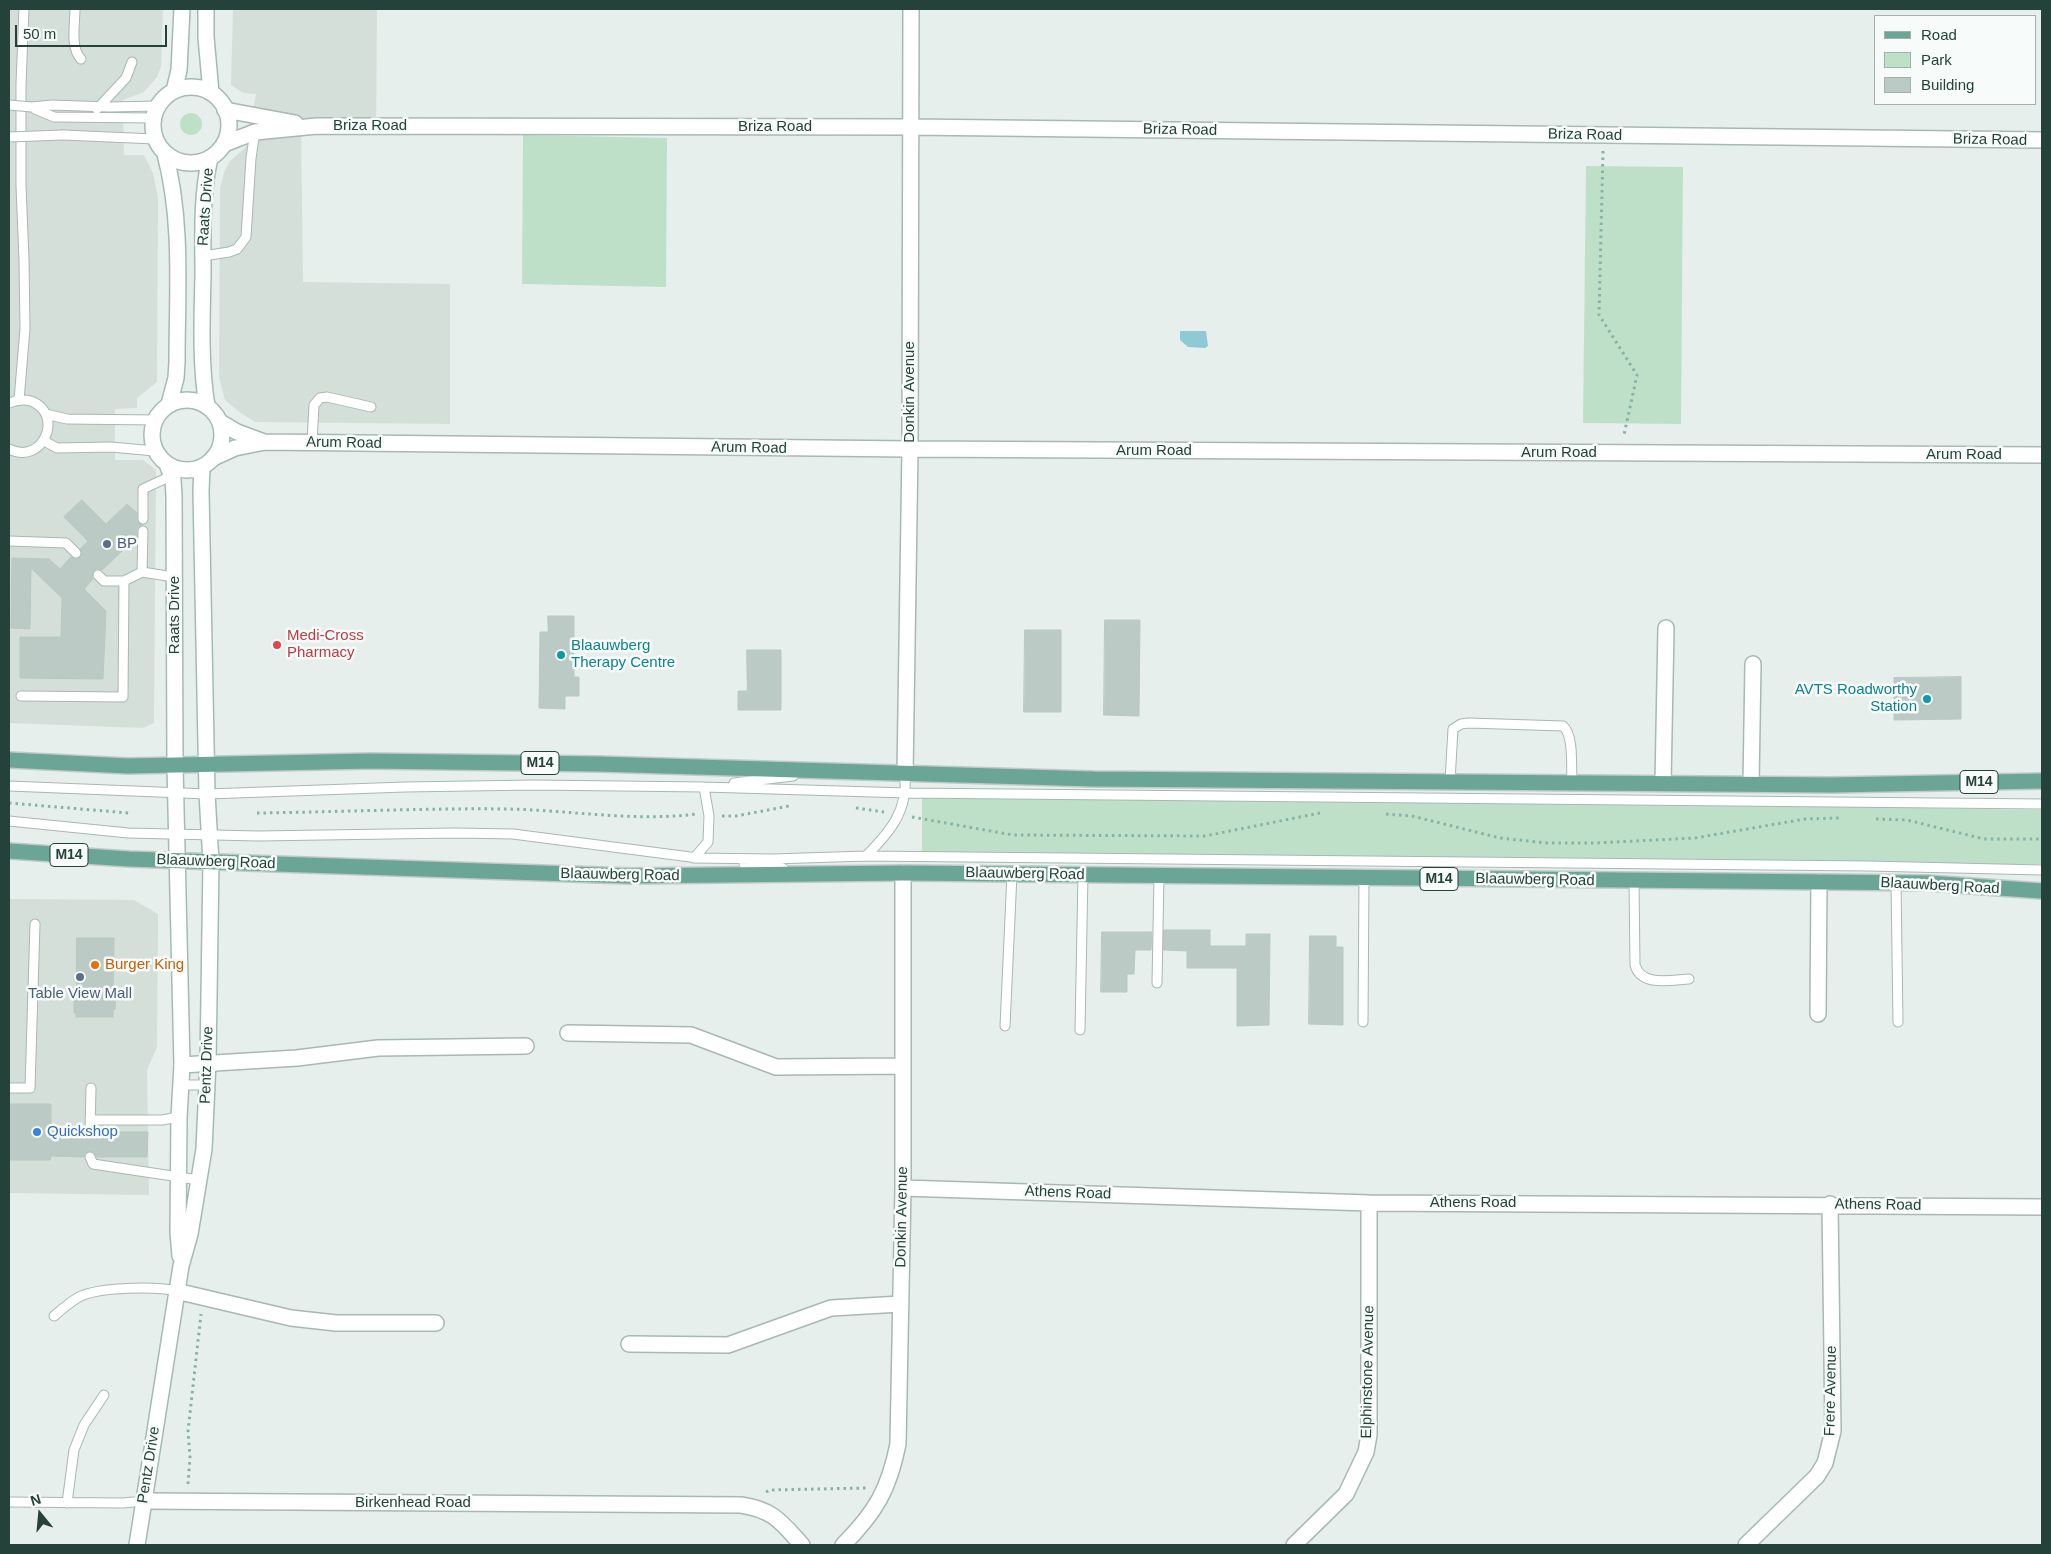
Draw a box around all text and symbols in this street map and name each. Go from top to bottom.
scale bar [18,15,170,47]
legend [1874,15,2036,105]
text: 50 m [23,25,56,42]
text: Road [1921,26,1957,43]
text: Park [1921,51,1952,68]
text: Building [1921,76,1974,93]
street label: Briza Road [333,117,407,135]
street label: Briza Road [738,118,812,136]
street label: Briza Road [1143,120,1217,140]
street label: Briza Road [1548,125,1622,145]
street label: Briza Road [1953,130,2027,150]
street label: Raats Drive [194,167,218,247]
street label: Donkin Avenue [901,341,919,443]
street label: Arum Road [306,433,382,453]
street label: Arum Road [711,438,787,458]
street label: Arum Road [1116,442,1192,460]
street label: Arum Road [1521,444,1597,462]
street label: Arum Road [1926,446,2002,464]
place label: BP [117,535,137,553]
marker: BP [101,538,113,550]
street label: Raats Drive [166,576,184,654]
place label: Medi-Cross Pharmacy [287,627,364,662]
place label: Blaauwberg Therapy Centre [571,637,675,672]
marker: Medi-Cross Pharmacy [271,639,283,651]
marker: Blaauwberg Therapy Centre [555,649,567,661]
place label: AVTS Roadworthy Station [1795,681,1917,716]
marker: AVTS Roadworthy Station [1921,693,1933,705]
road number: M14 [521,751,559,774]
road number: M14 [1960,770,1998,794]
road number: M14 [50,844,88,866]
street label: Blaauwberg Road [156,851,276,873]
street label: Blaauwberg Road [965,864,1085,884]
street label: Blaauwberg Road [560,865,680,885]
road number: M14 [1420,868,1458,891]
street label: Blaauwberg Road [1475,870,1595,890]
street label: Blaauwberg Road [1880,874,2000,898]
place label: Burger King [105,956,184,974]
marker: Burger King [89,959,101,971]
marker: Table View Mall [74,971,86,983]
place label: Table View Mall [28,985,132,1003]
street label: Pentz Drive [197,1026,217,1104]
place label: Quickshop [47,1123,118,1141]
marker: Quickshop [31,1126,43,1138]
street label: Donkin Avenue [892,1166,912,1268]
street label: Athens Road [1024,1182,1112,1204]
street label: Athens Road [1430,1194,1516,1212]
street label: Athens Road [1834,1195,1922,1215]
street label: Elphinstone Avenue [1358,1305,1378,1439]
street label: Frere Avenue [1821,1346,1841,1436]
street label: Pentz Drive [134,1425,164,1505]
north arrow [15,1489,65,1539]
text: N [28,1491,43,1509]
street label: Birkenhead Road [355,1494,471,1512]

